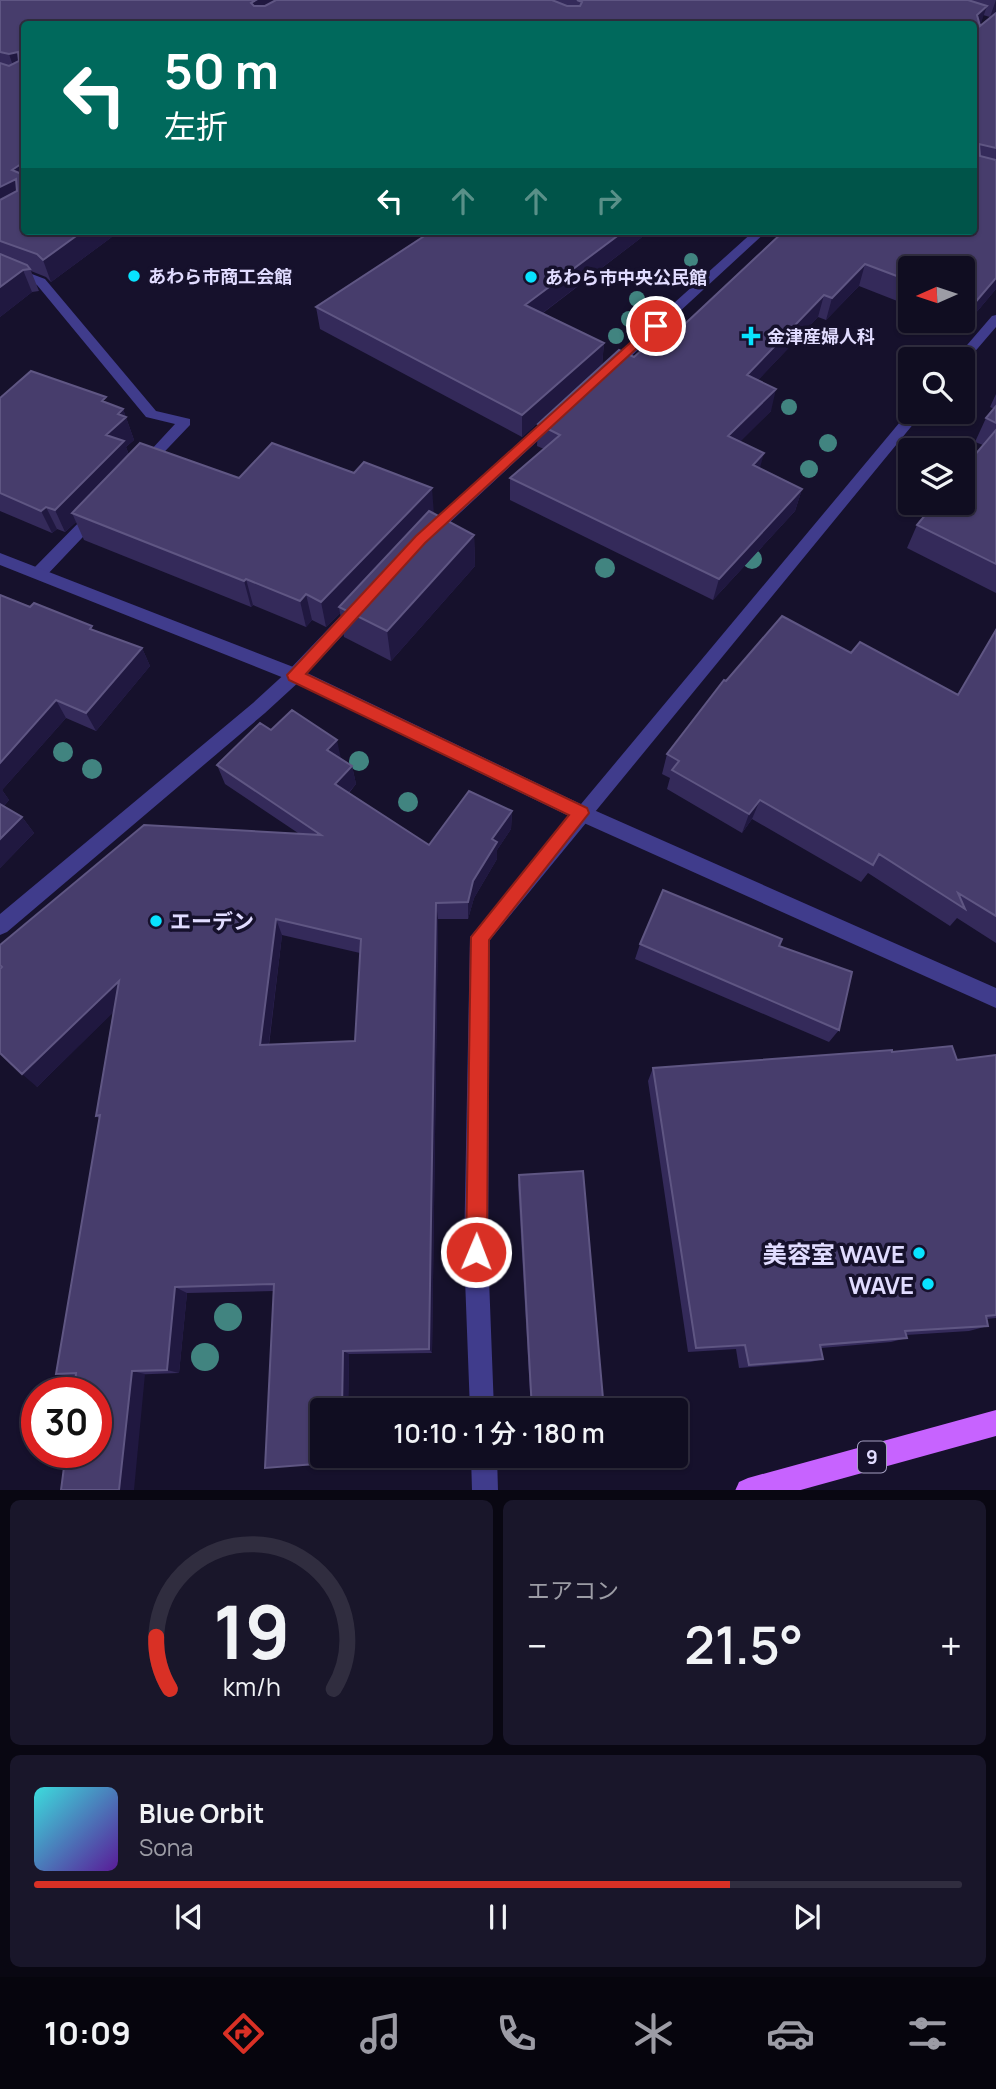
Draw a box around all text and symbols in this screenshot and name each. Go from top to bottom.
text: 50 m [164,37,279,104]
icon: left [49,49,140,140]
text: 左折 [164,104,228,148]
icon: left [371,182,409,220]
icon: ahead [444,182,482,220]
icon: ahead [517,182,555,220]
icon: right [590,182,628,220]
north arrow [898,256,975,332]
map controls [898,256,975,515]
place label: あわら市商工会館 [148,264,292,288]
place label: あわら市中央公民館 [545,265,707,289]
marker: あわら市商工会館 [126,268,142,284]
marker: あわら市中央公民館 [523,269,539,285]
pin [626,296,686,356]
icon: arrive [637,307,675,345]
place label: 金津産婦人科 [767,324,875,348]
marker: 金津産婦人科 [741,326,761,346]
button: search [898,347,975,424]
button: layers [898,438,975,515]
place label: エーデン [170,907,254,935]
marker: エーデン [148,913,164,929]
position arrow [439,1215,513,1289]
place label: 美容室 WAVE [763,1237,905,1270]
marker: 美容室 WAVE [911,1245,927,1261]
place label: WAVE [848,1268,914,1301]
marker: WAVE [920,1276,936,1292]
speed limit sign: 30 [21,1377,112,1468]
text: 10:10 · 1 分 · 180 m [393,1415,605,1451]
road number: 9 [858,1442,886,1472]
text: エアコン [527,1574,619,1606]
text: 19 [213,1581,290,1681]
text: 21.5° [684,1609,803,1680]
text: − [527,1619,548,1671]
text: + [940,1619,962,1671]
text: km/h [222,1668,281,1703]
text: Blue Orbit [139,1795,264,1831]
text: Sona [139,1831,193,1863]
icon: previous [170,1898,208,1936]
icon: pause [479,1898,517,1936]
icon: next [788,1898,826,1936]
icon: directions [219,2009,268,2058]
icon: music [356,2009,405,2058]
icon: phone [492,2009,541,2058]
icon: climate [629,2009,678,2058]
icon: car [766,2009,815,2058]
icon: filters [903,2009,952,2058]
text: 10:09 [44,2011,131,2055]

